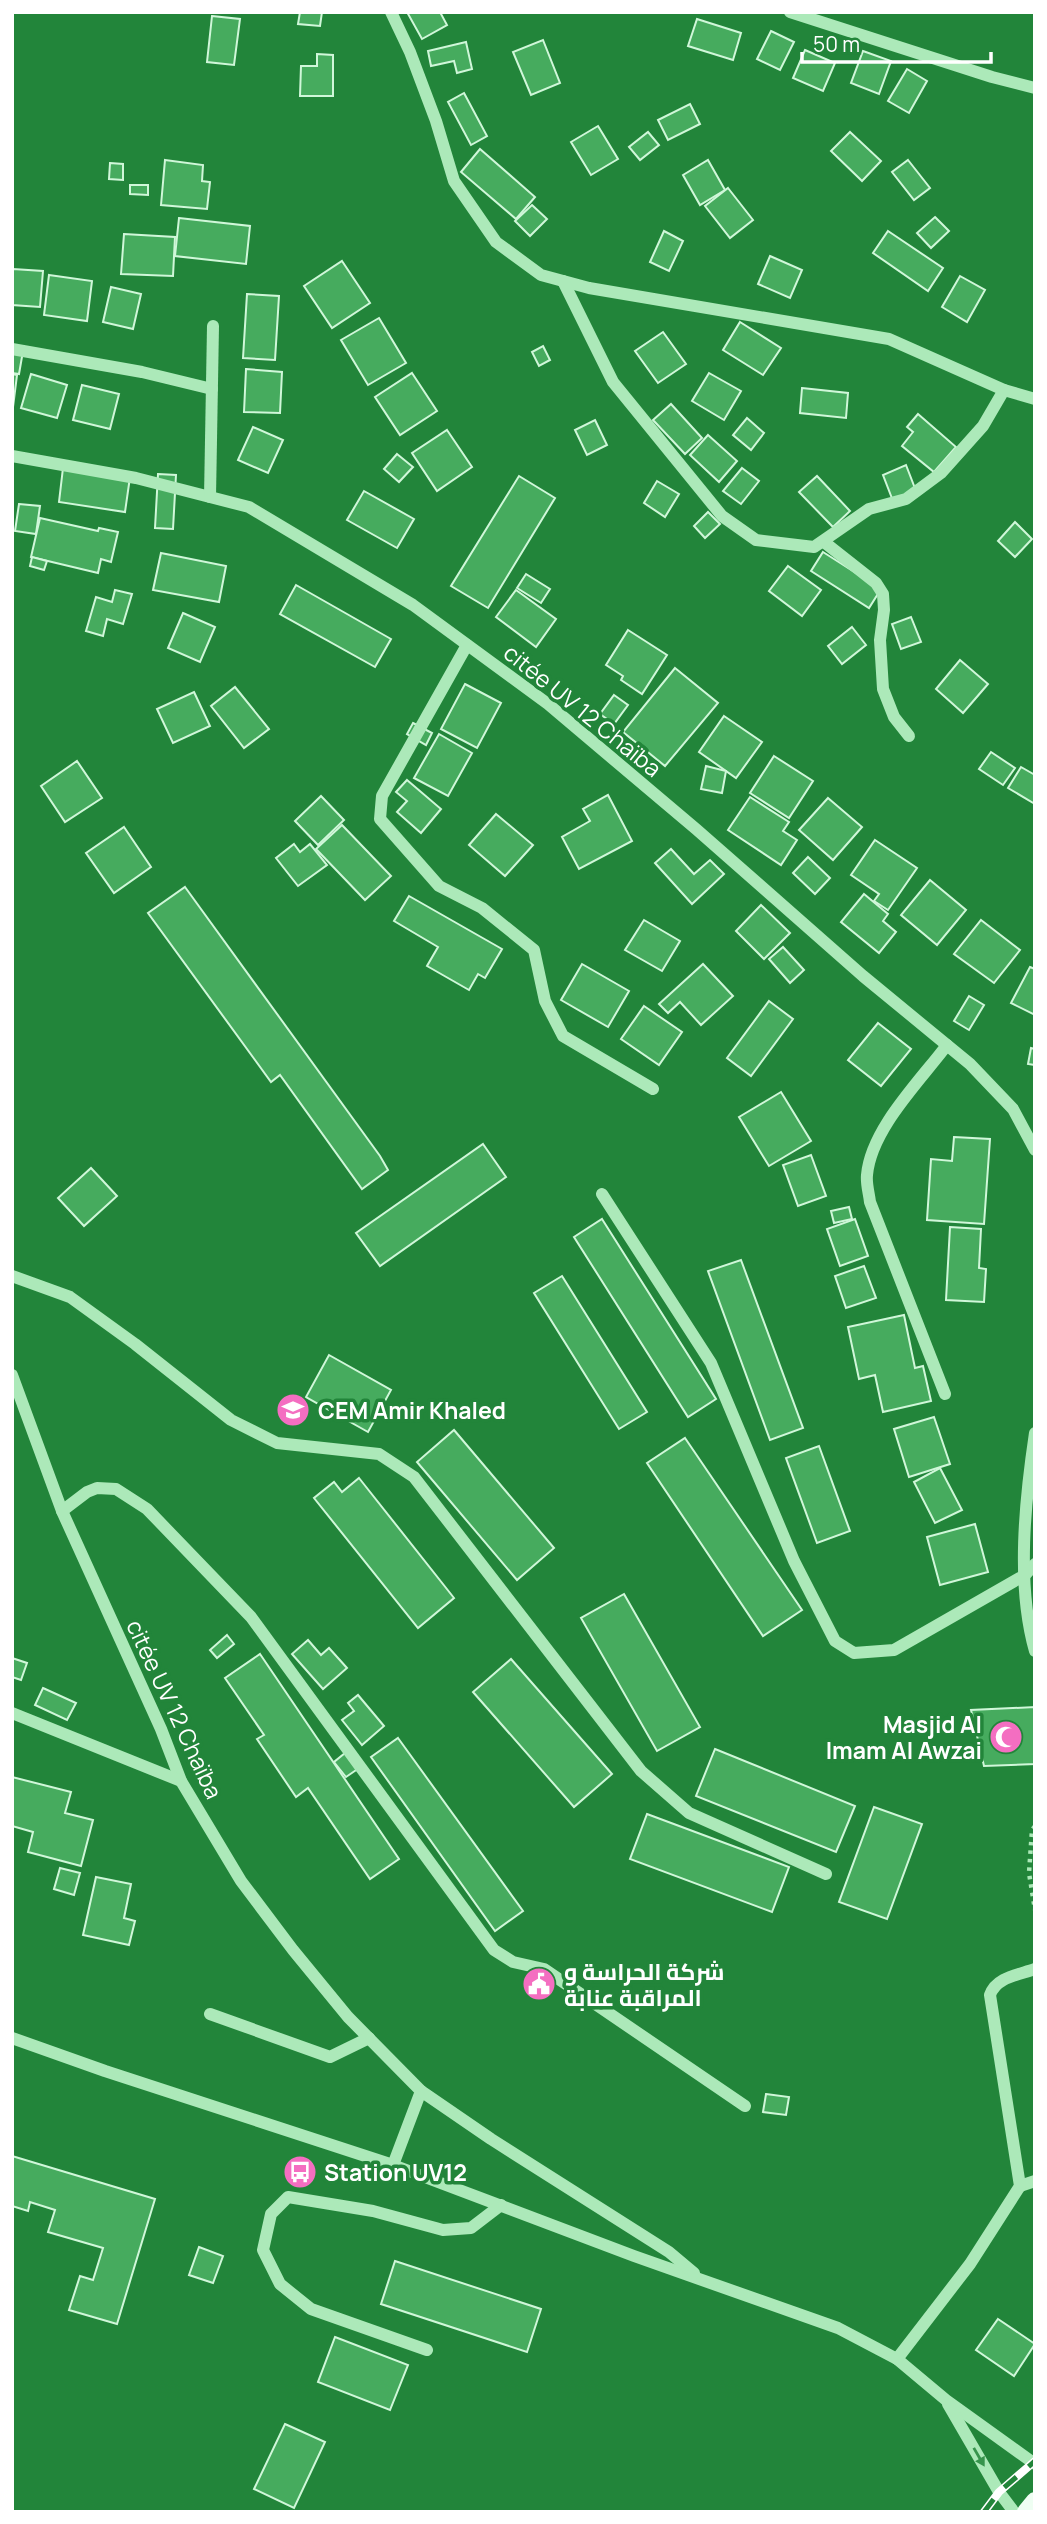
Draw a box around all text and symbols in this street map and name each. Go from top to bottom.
scale bar [802,21,991,65]
text: 50 m [813,30,860,58]
street label: citée UV 12 Chaïba [497,636,669,784]
school or university icon: CEM Amir Khaled [274,1391,312,1429]
place label: CEM Amir Khaled [318,1394,506,1426]
street label: citée UV 12 Chaïba [119,1614,231,1804]
place label: Masjid Al Imam Al Awzai [826,1708,982,1766]
mosque icon: Masjid Al Imam Al Awzai [987,1718,1025,1756]
place label: شركة الحراسة و المراقبة عنابة [564,1955,725,2013]
public building icon: شركة الحراسة و المراقبة عنابة [520,1965,558,2003]
bus stop icon: Station UV12 [281,2153,319,2191]
place label: Station UV12 [324,2156,467,2188]
one-way arrow [973,2447,985,2467]

